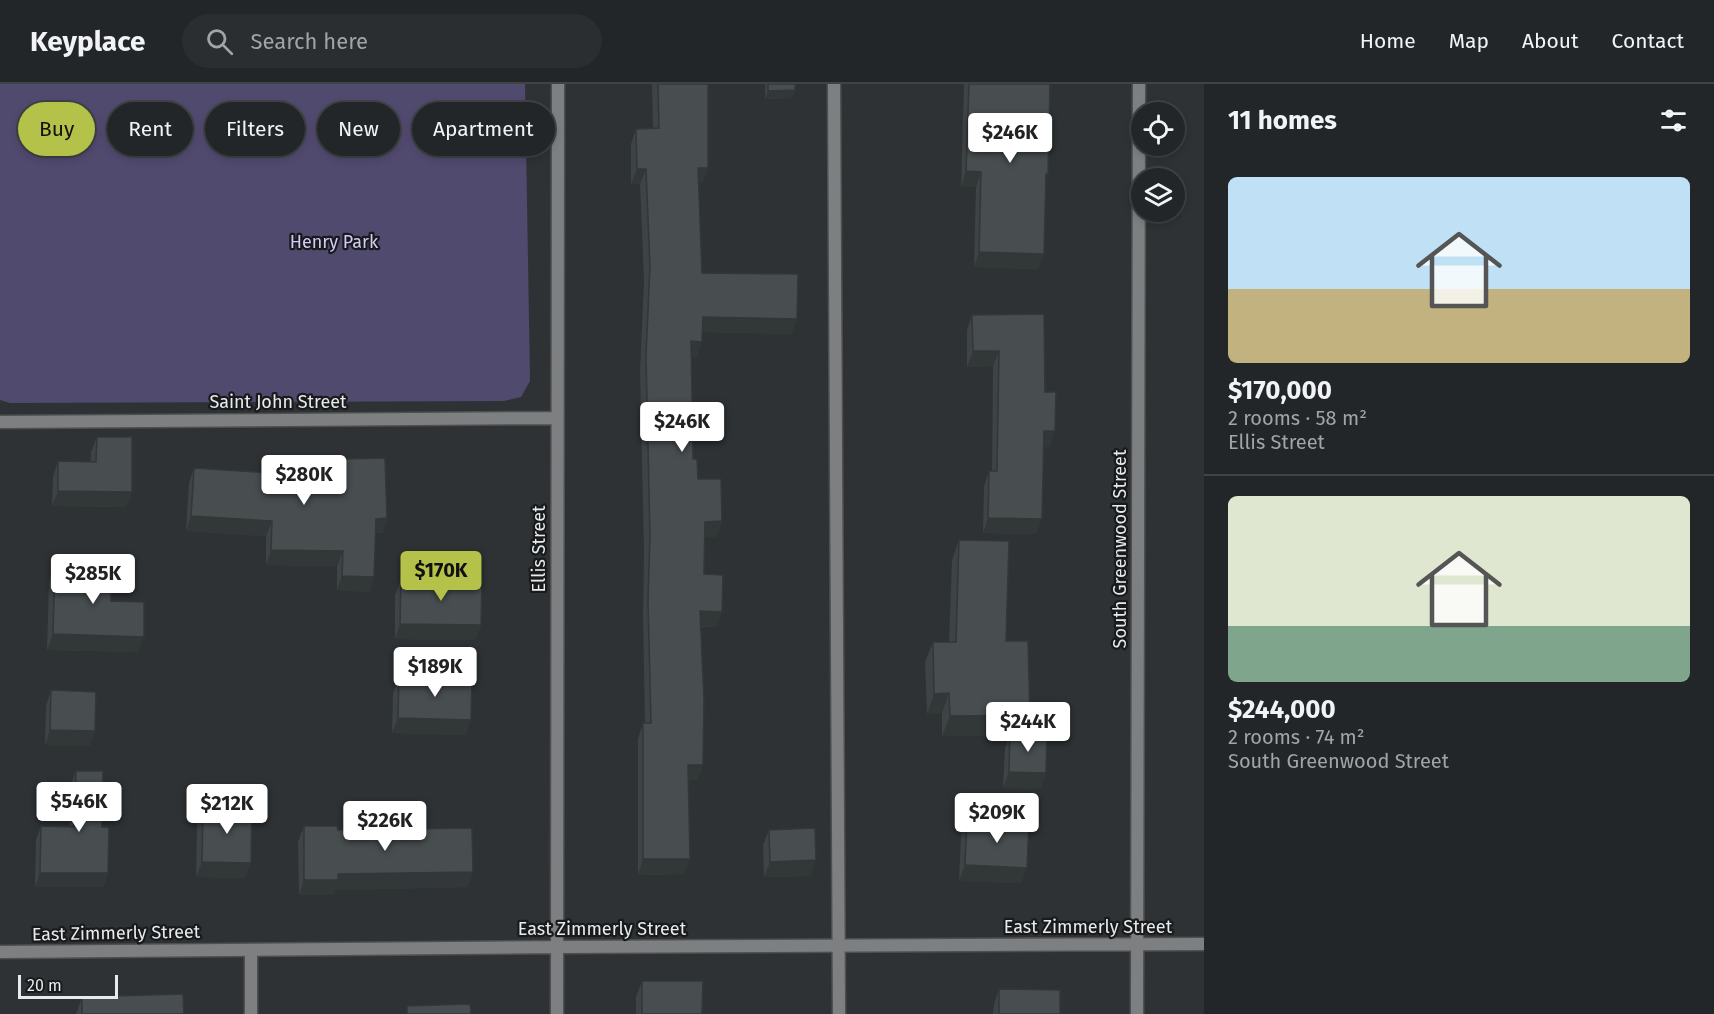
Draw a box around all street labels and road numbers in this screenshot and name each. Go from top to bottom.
street label: Saint John Street [209,391,347,413]
street label: South Greenwood Street [1109,449,1131,648]
street label: Ellis Street [528,505,550,593]
street label: East Zimmerly Street [1004,916,1173,938]
street label: East Zimmerly Street [518,918,687,940]
street label: East Zimmerly Street [32,921,201,945]

